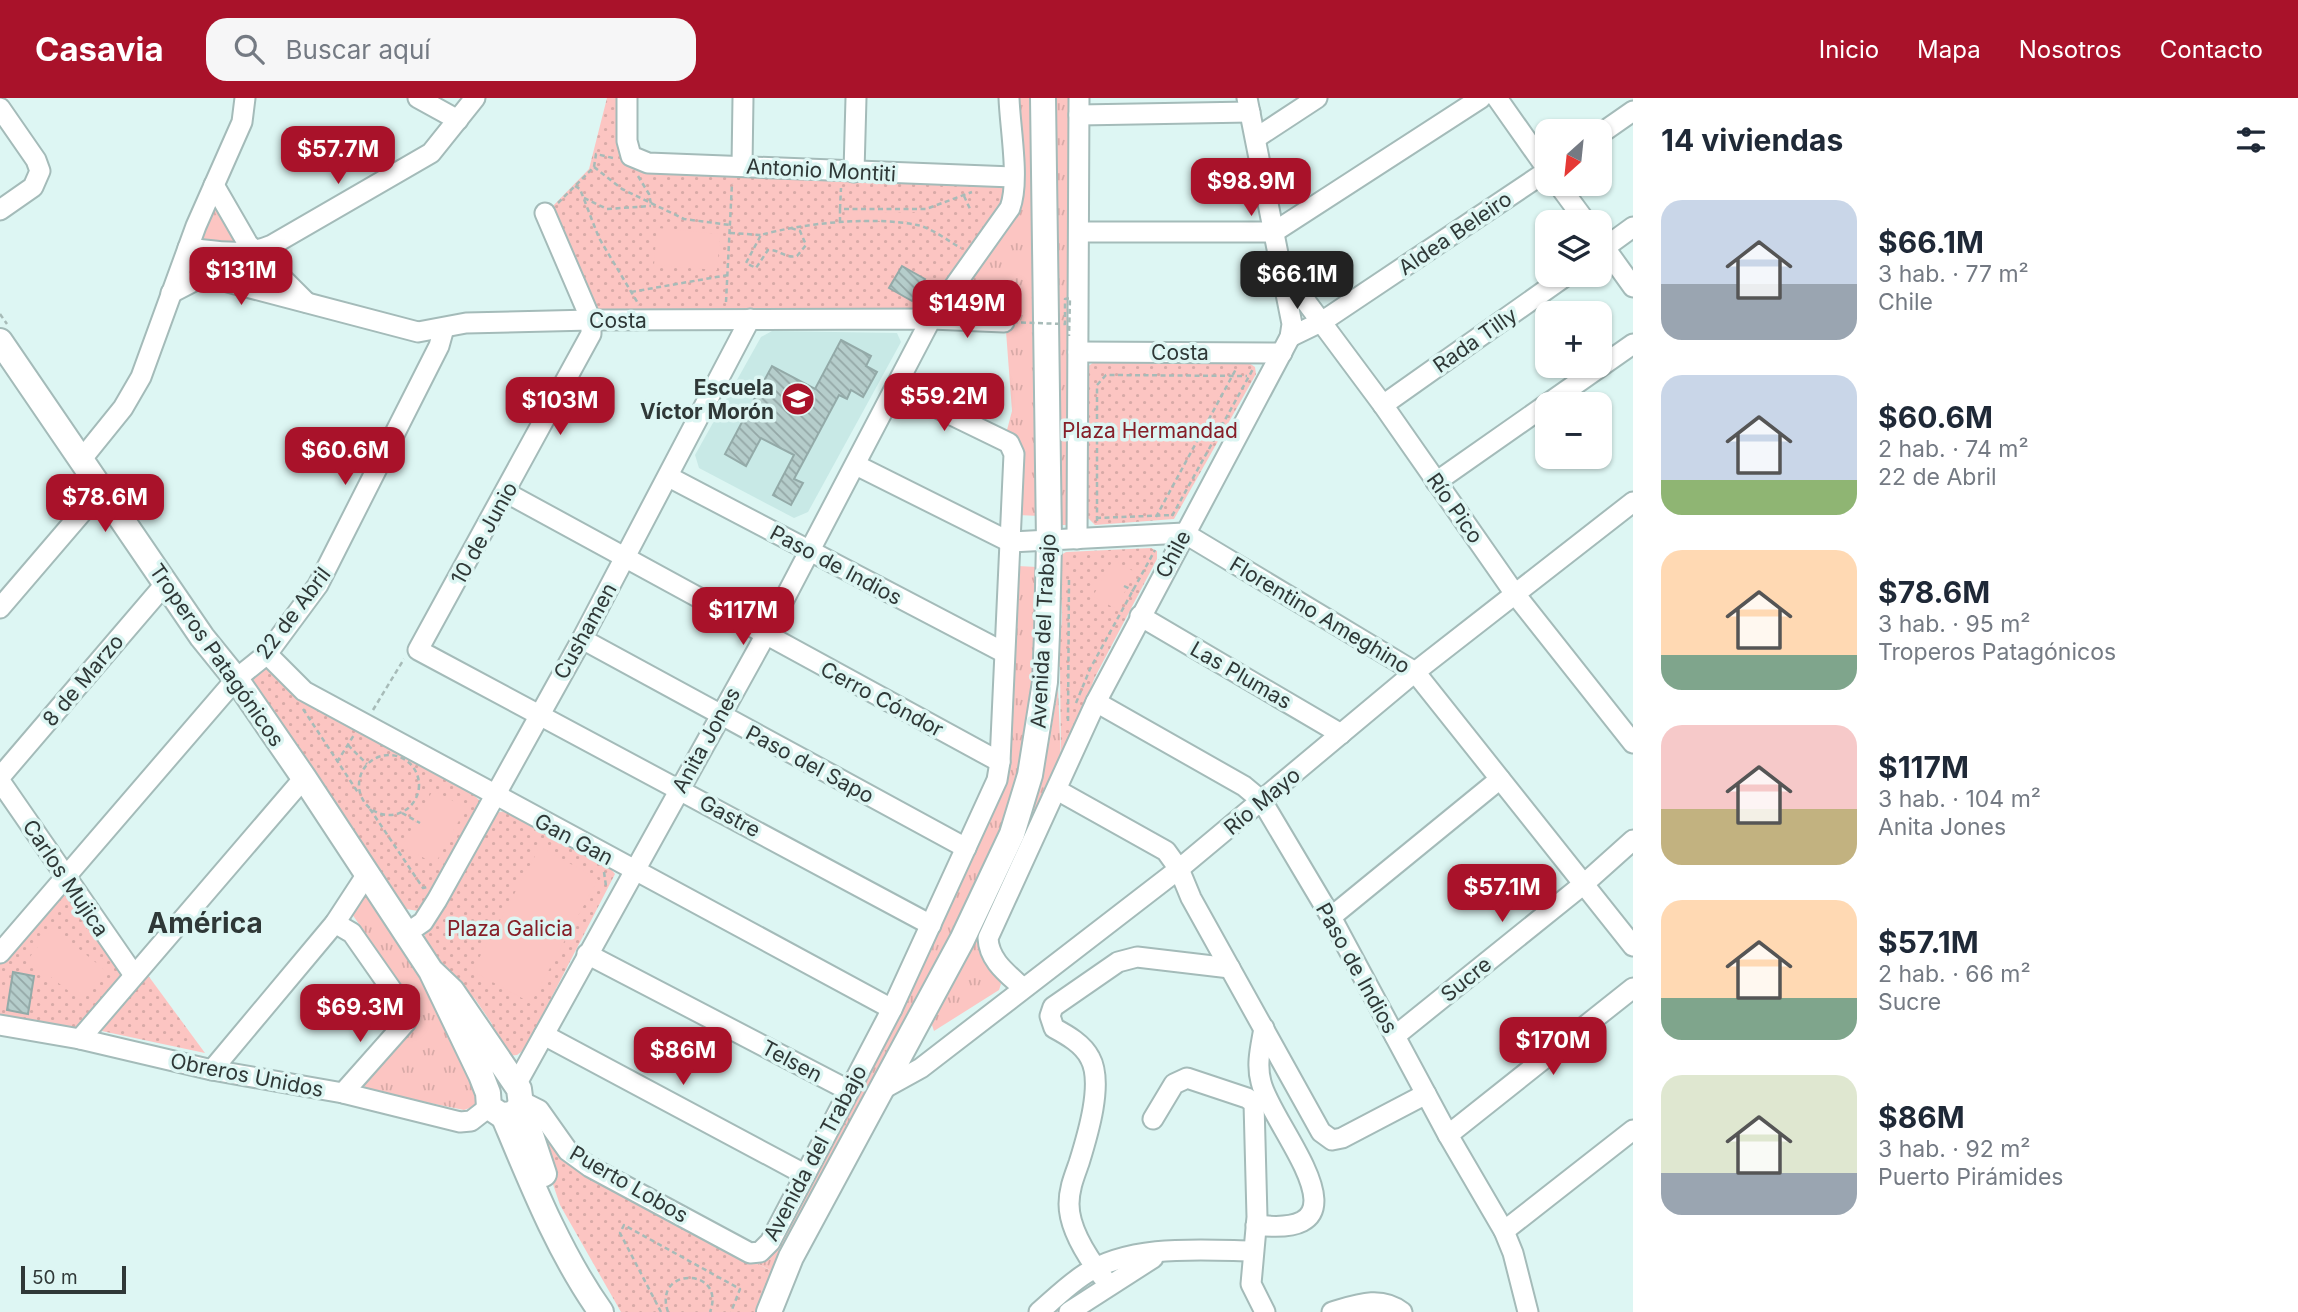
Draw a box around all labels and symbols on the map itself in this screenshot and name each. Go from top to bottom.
north arrow [1535,119,1612,196]
pin: $57.7M [281,126,395,186]
street label: Antonio Montiti [745,154,897,186]
pin: $98.9M [1194,158,1308,218]
street label: Aldea Beleiro [1394,186,1516,280]
pin: $131M [192,248,290,307]
pin: $66.1M [1240,252,1354,311]
pin: $149M [918,280,1016,340]
street label: Rada Tilly [1428,302,1522,378]
street label: Costa [589,308,647,333]
street label: Costa [1151,340,1209,365]
pin: $59.2M [887,374,1001,433]
place label: Escuela Víctor Morón [640,375,774,424]
pin: $103M [511,378,609,437]
school or university icon: Escuela Víctor Morón [779,380,817,418]
park label: Plaza Hermandad [1062,418,1238,443]
pin: $60.6M [288,428,402,487]
street label: Río Pico [1422,468,1488,548]
pin: $78.6M [48,474,162,534]
street label: 10 de Junio [446,477,522,589]
street label: Paso de Indios [766,520,906,610]
street label: Chile [1150,526,1196,582]
street label: Avenida del Trabajo [1025,533,1061,729]
street label: Florentino Ameghino [1225,551,1415,679]
street label: Troperos Patagónicos [144,559,290,751]
street label: 22 de Abril [250,562,336,664]
street label: Cushamen [548,579,622,683]
pin: $117M [694,588,792,647]
street label: 8 de Marzo [37,629,129,731]
street label: Las Plumas [1186,636,1296,714]
street label: Cerro Cóndor [816,656,948,742]
street label: Anita Jones [667,683,745,797]
street label: Paso del Sapo [742,720,878,808]
street label: Río Mayo [1219,762,1305,840]
street label: Gastre [695,790,765,842]
street label: Gan Gan [530,808,618,870]
street label: Carlos Mujica [18,815,114,941]
pin: $57.1M [1445,864,1559,924]
street label: Paso de Indios [1311,898,1403,1038]
district label: América [147,906,263,940]
park label: Plaza Galicia [447,916,573,941]
street label: Sucre [1436,951,1496,1007]
pin: $69.3M [303,984,417,1044]
pin: $170M [1504,1018,1602,1077]
pin: $86M [642,1028,724,1087]
street label: Telsen [757,1035,827,1087]
street label: Obreros Unidos [168,1048,326,1102]
street label: Avenida del Trabajo [758,1061,872,1245]
street label: Puerto Lobos [565,1140,693,1228]
scale bar [21,1263,126,1295]

